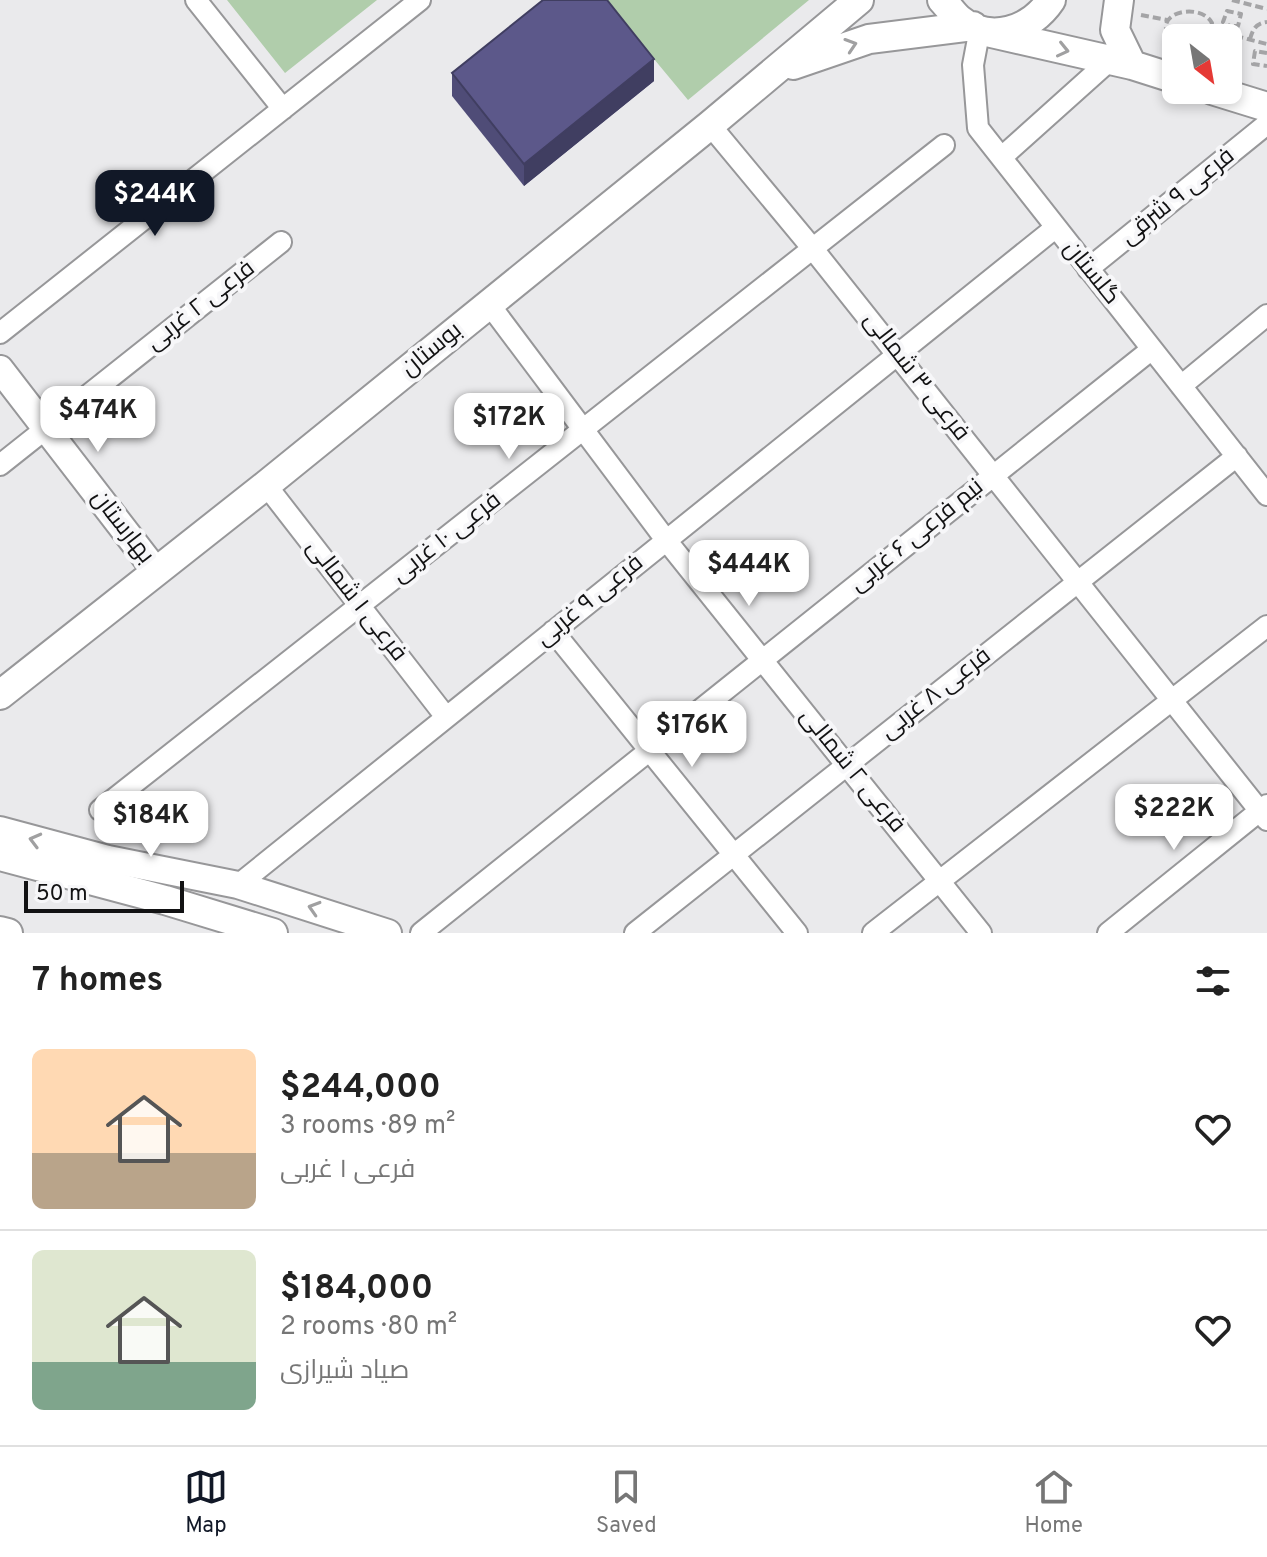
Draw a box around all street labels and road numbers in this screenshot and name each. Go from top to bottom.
street label: فرعی ۹ شرقی [1115,142,1241,252]
street label: گلستان [1056,235,1126,311]
street label: فرعی ۲ غربی [140,254,262,358]
street label: فرعی ۳ شمالی [856,306,976,448]
street label: بوستان [395,316,469,384]
street label: نیم فرعی ۶ غربی [844,473,990,599]
street label: بهارستان [84,484,160,570]
street label: فرعی ۱۰ غربی [386,486,508,590]
street label: فرعی ۱ شمالی [299,534,413,668]
street label: فرعی ۹ غربی [530,548,650,654]
street label: فرعی ۸ غربی [875,641,997,747]
street label: فرعی ۲ شمالی [792,702,912,840]

